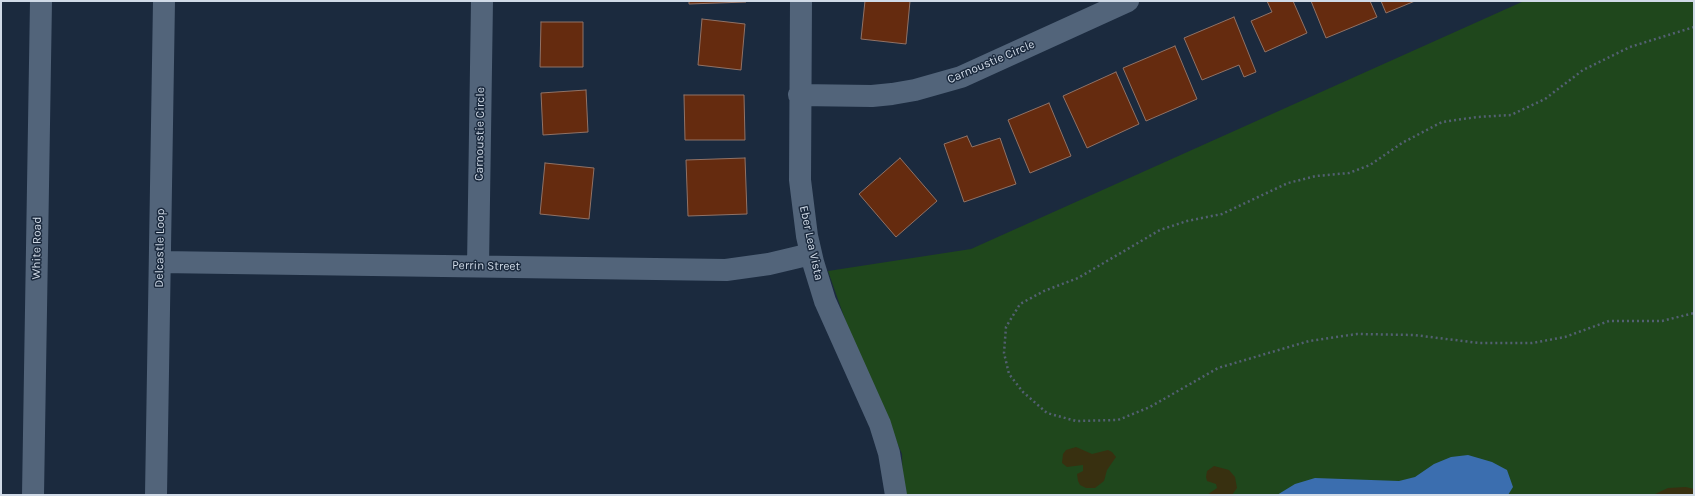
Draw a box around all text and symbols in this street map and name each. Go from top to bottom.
street label: Carnoustie Circle [945,37,1037,87]
street label: Carnoustie Circle [472,87,488,181]
street label: Eber Lea Vista [796,204,826,282]
street label: Delcastle Loop [152,208,168,288]
street label: White Road [29,217,45,279]
street label: Perrin Street [452,258,520,274]

